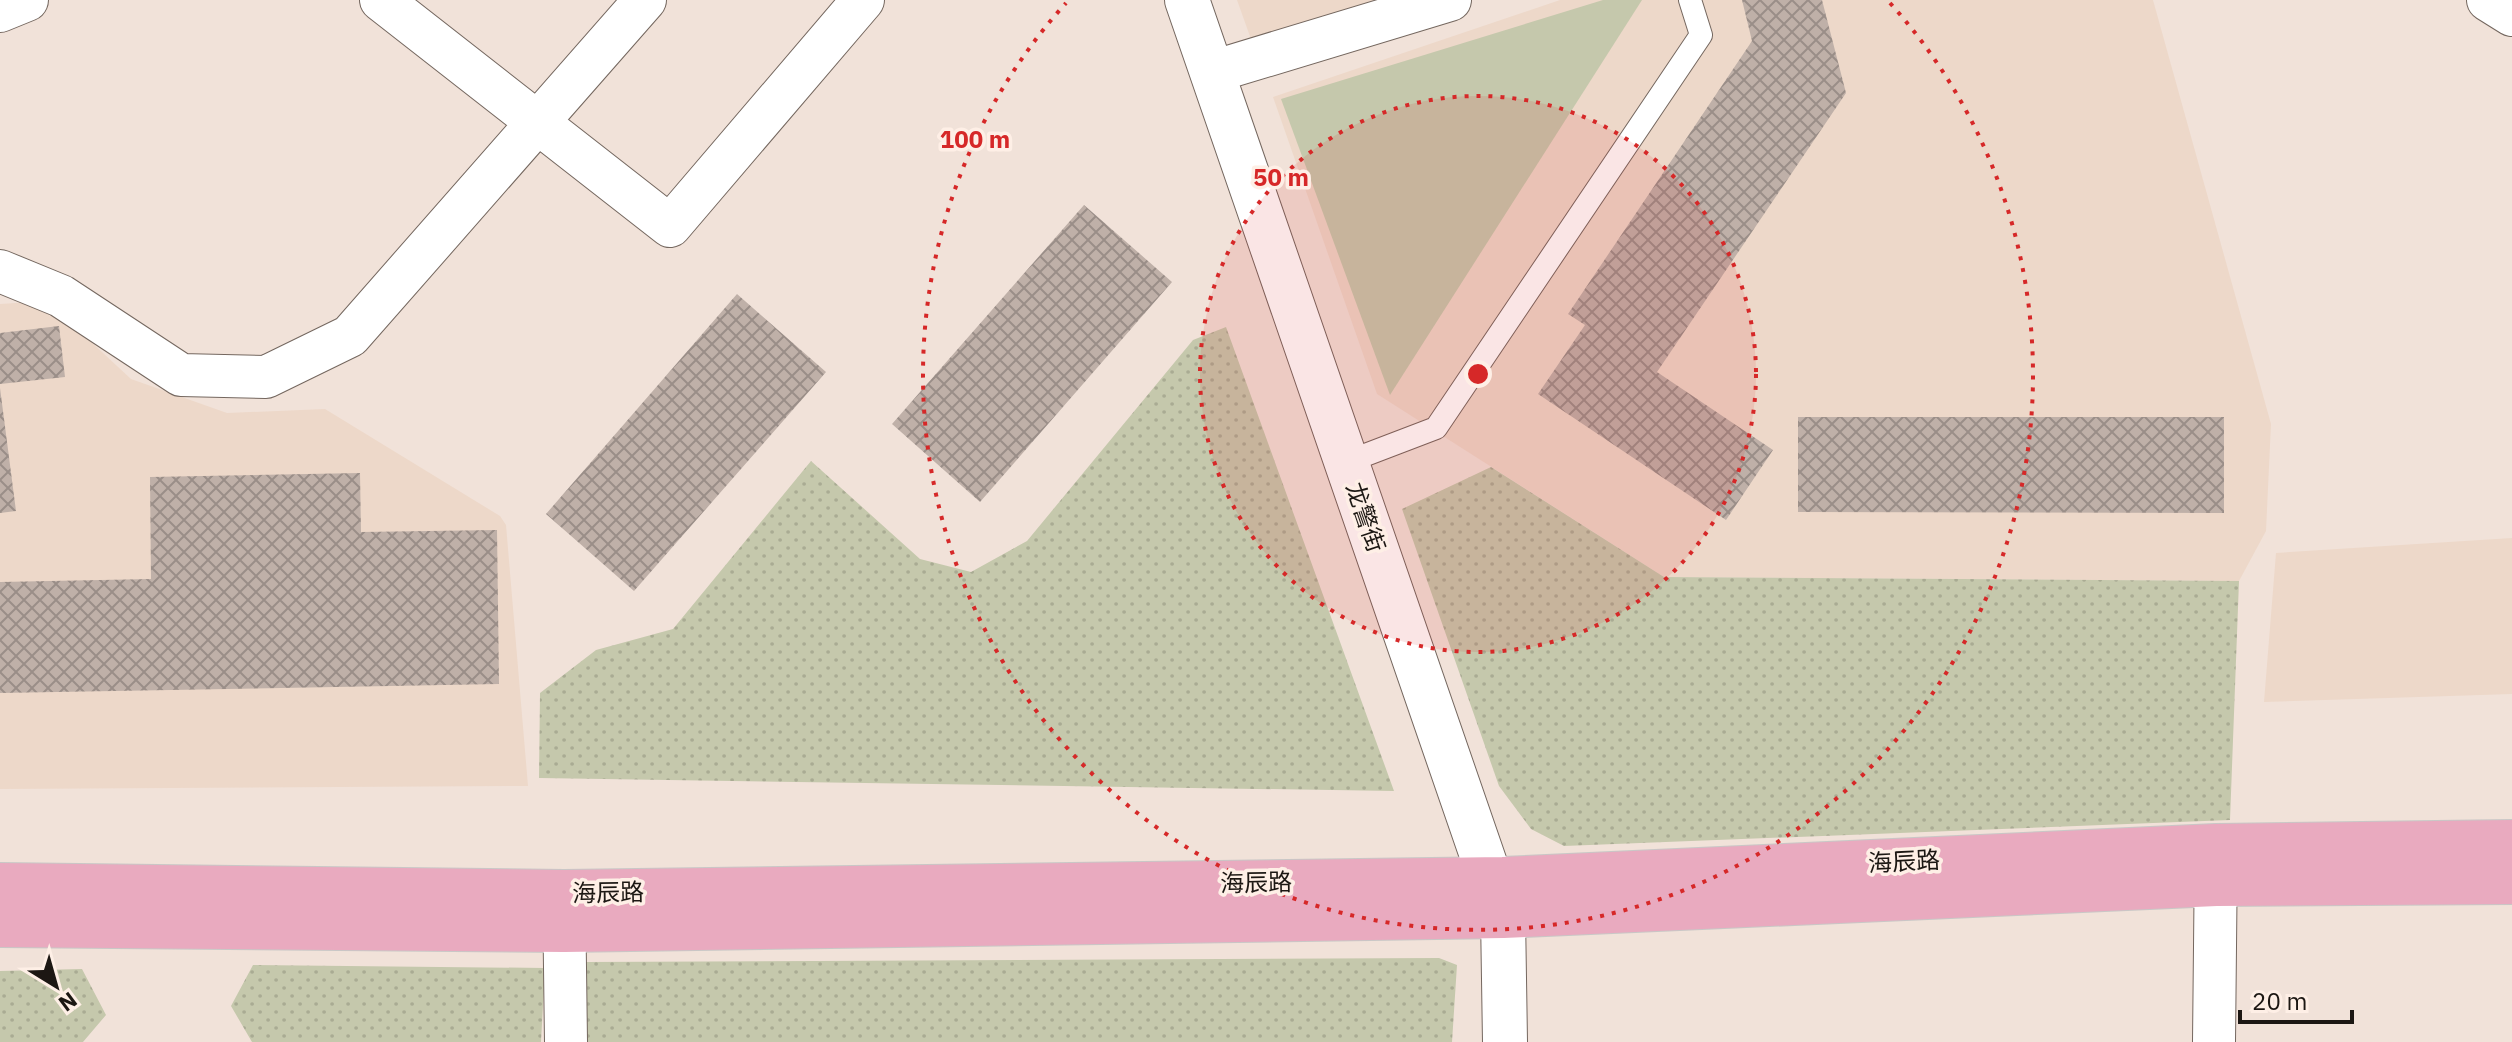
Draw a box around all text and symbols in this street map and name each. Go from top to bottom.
text: 100 m [940,123,1010,155]
text: 50 m [1253,161,1309,193]
centre of rings [1464,360,1492,388]
street label: 龙警街 [1339,478,1393,556]
street label: 海辰路 [1867,843,1941,879]
street label: 海辰路 [1220,865,1292,899]
street label: 海辰路 [572,875,644,909]
north arrow [16,946,96,1026]
scale bar [2240,974,2352,1024]
text: 20 m [2252,985,2307,1017]
text: N [53,986,83,1019]

